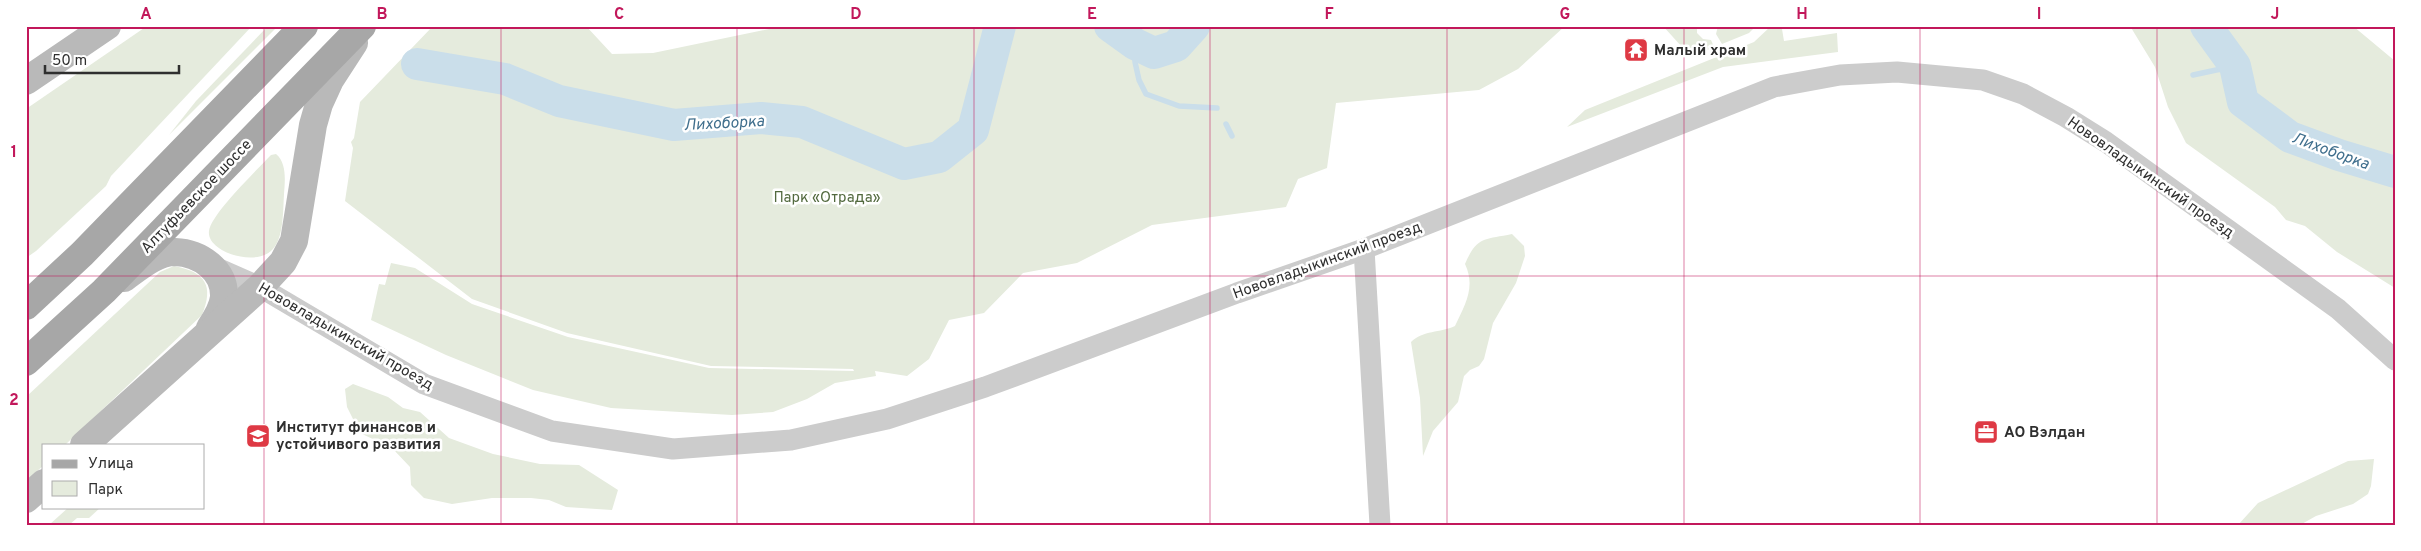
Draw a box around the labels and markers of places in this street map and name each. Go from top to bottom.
temple icon: Малый храм [1623,37,1649,63]
place label: Малый храм [1654,42,1746,61]
place label: Институт финансов и устойчивого развития [276,419,441,455]
office icon: АО Вэлдан [1973,419,1999,445]
school or university icon: Институт финансов и устойчивого развития [245,423,271,449]
place label: АО Вэлдан [2004,424,2085,443]

